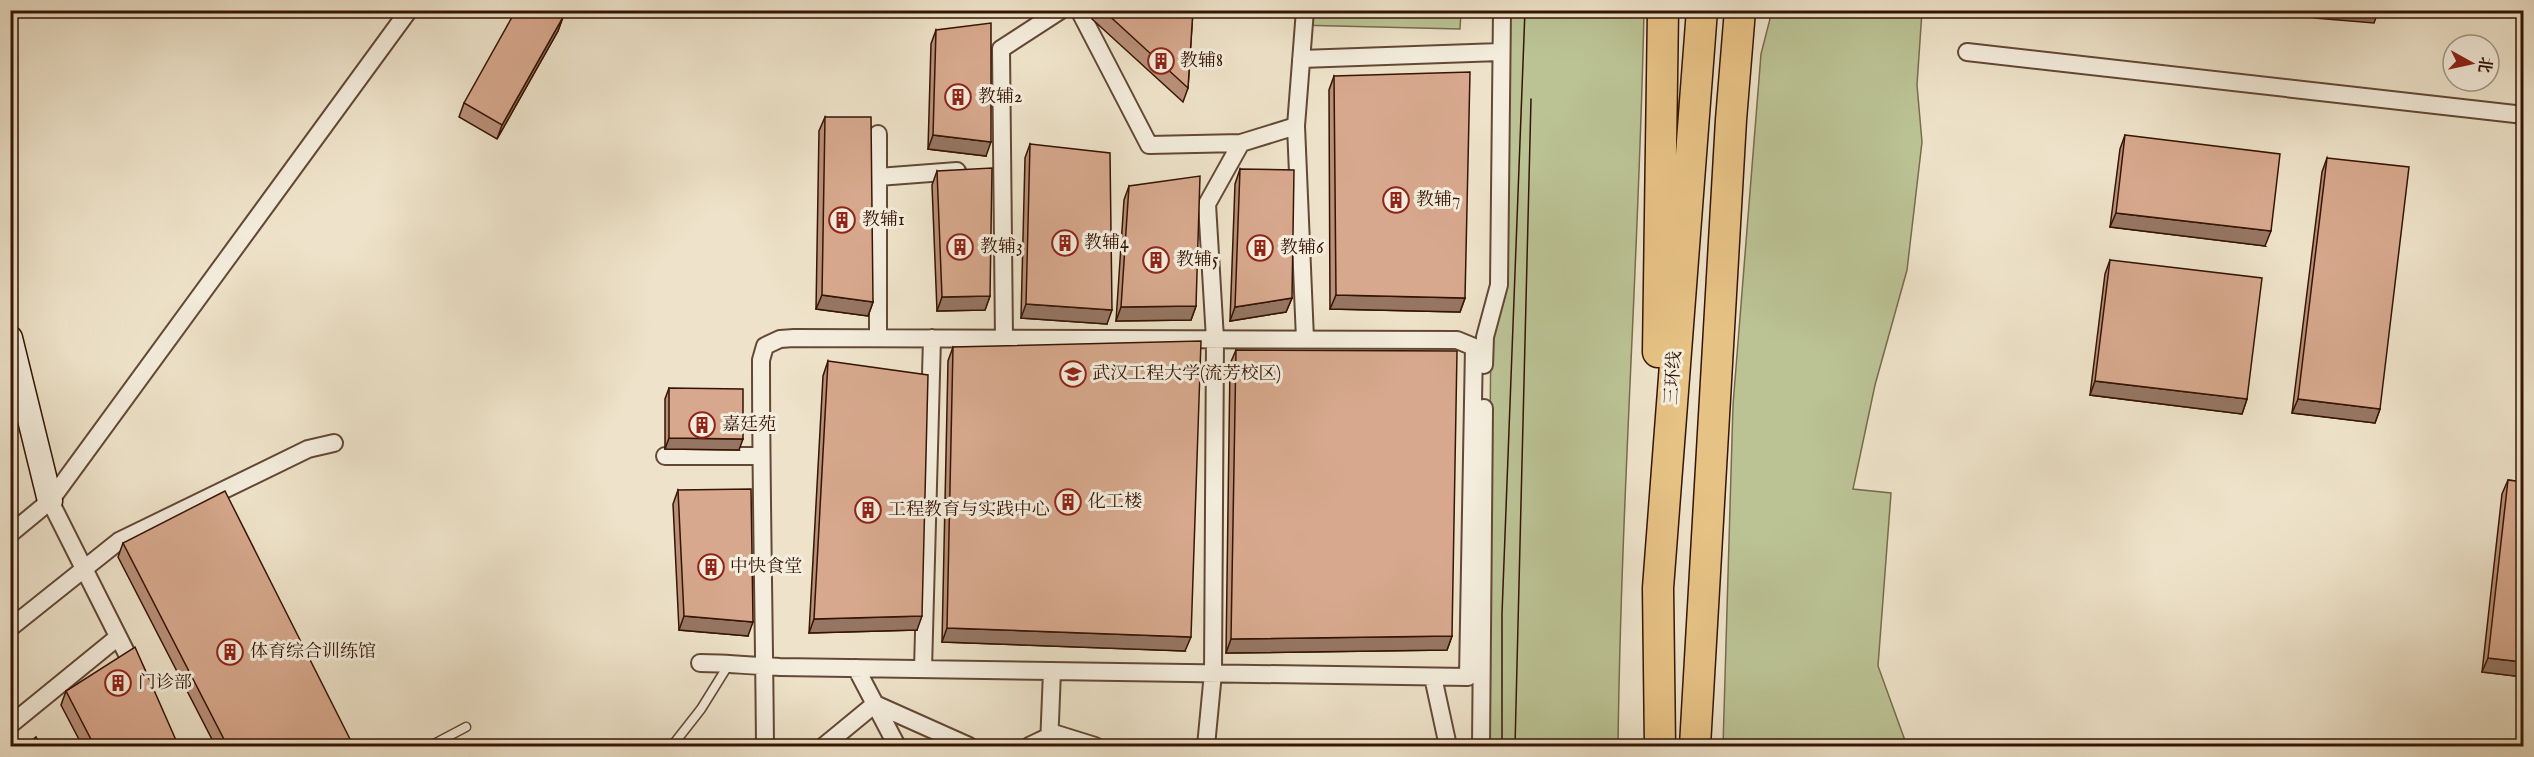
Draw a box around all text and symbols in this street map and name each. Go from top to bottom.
north arrow [2441,33,2501,93]
building icon: 教辅8 [1146,46,1176,76]
place label: 教辅8 [1180,50,1223,73]
text: 北 [2473,55,2495,74]
building icon: 教辅2 [943,82,973,112]
place label: 教辅2 [978,86,1022,109]
building icon: 教辅7 [1381,185,1411,215]
place label: 教辅7 [1416,189,1460,212]
building icon: 教辅1 [827,205,857,235]
place label: 教辅1 [862,209,905,232]
building icon: 教辅4 [1050,228,1080,258]
building icon: 教辅3 [945,232,975,262]
place label: 教辅4 [1084,232,1129,255]
building icon: 教辅6 [1245,233,1275,263]
place label: 教辅3 [980,236,1023,259]
place label: 教辅6 [1280,237,1324,260]
building icon: 教辅5 [1141,245,1171,275]
place label: 教辅5 [1176,249,1219,272]
street label: 三环线 [1661,350,1687,406]
school or university icon: 武汉工程大学(流芳校区) [1058,359,1088,389]
place label: 武汉工程大学(流芳校区) [1092,363,1281,386]
building icon: 嘉廷苑 [687,410,717,440]
place label: 嘉廷苑 [722,414,776,437]
building icon: 化工楼 [1053,487,1083,517]
place label: 化工楼 [1088,491,1142,514]
building icon: 工程教育与实践中心 [853,495,883,525]
place label: 工程教育与实践中心 [888,499,1050,522]
building icon: 中快食堂 [696,552,726,582]
place label: 中快食堂 [730,556,802,579]
building icon: 体育综合训练馆 [215,637,245,667]
place label: 体育综合训练馆 [250,641,376,664]
building icon: 门诊部 [103,668,133,698]
place label: 门诊部 [138,672,192,695]

